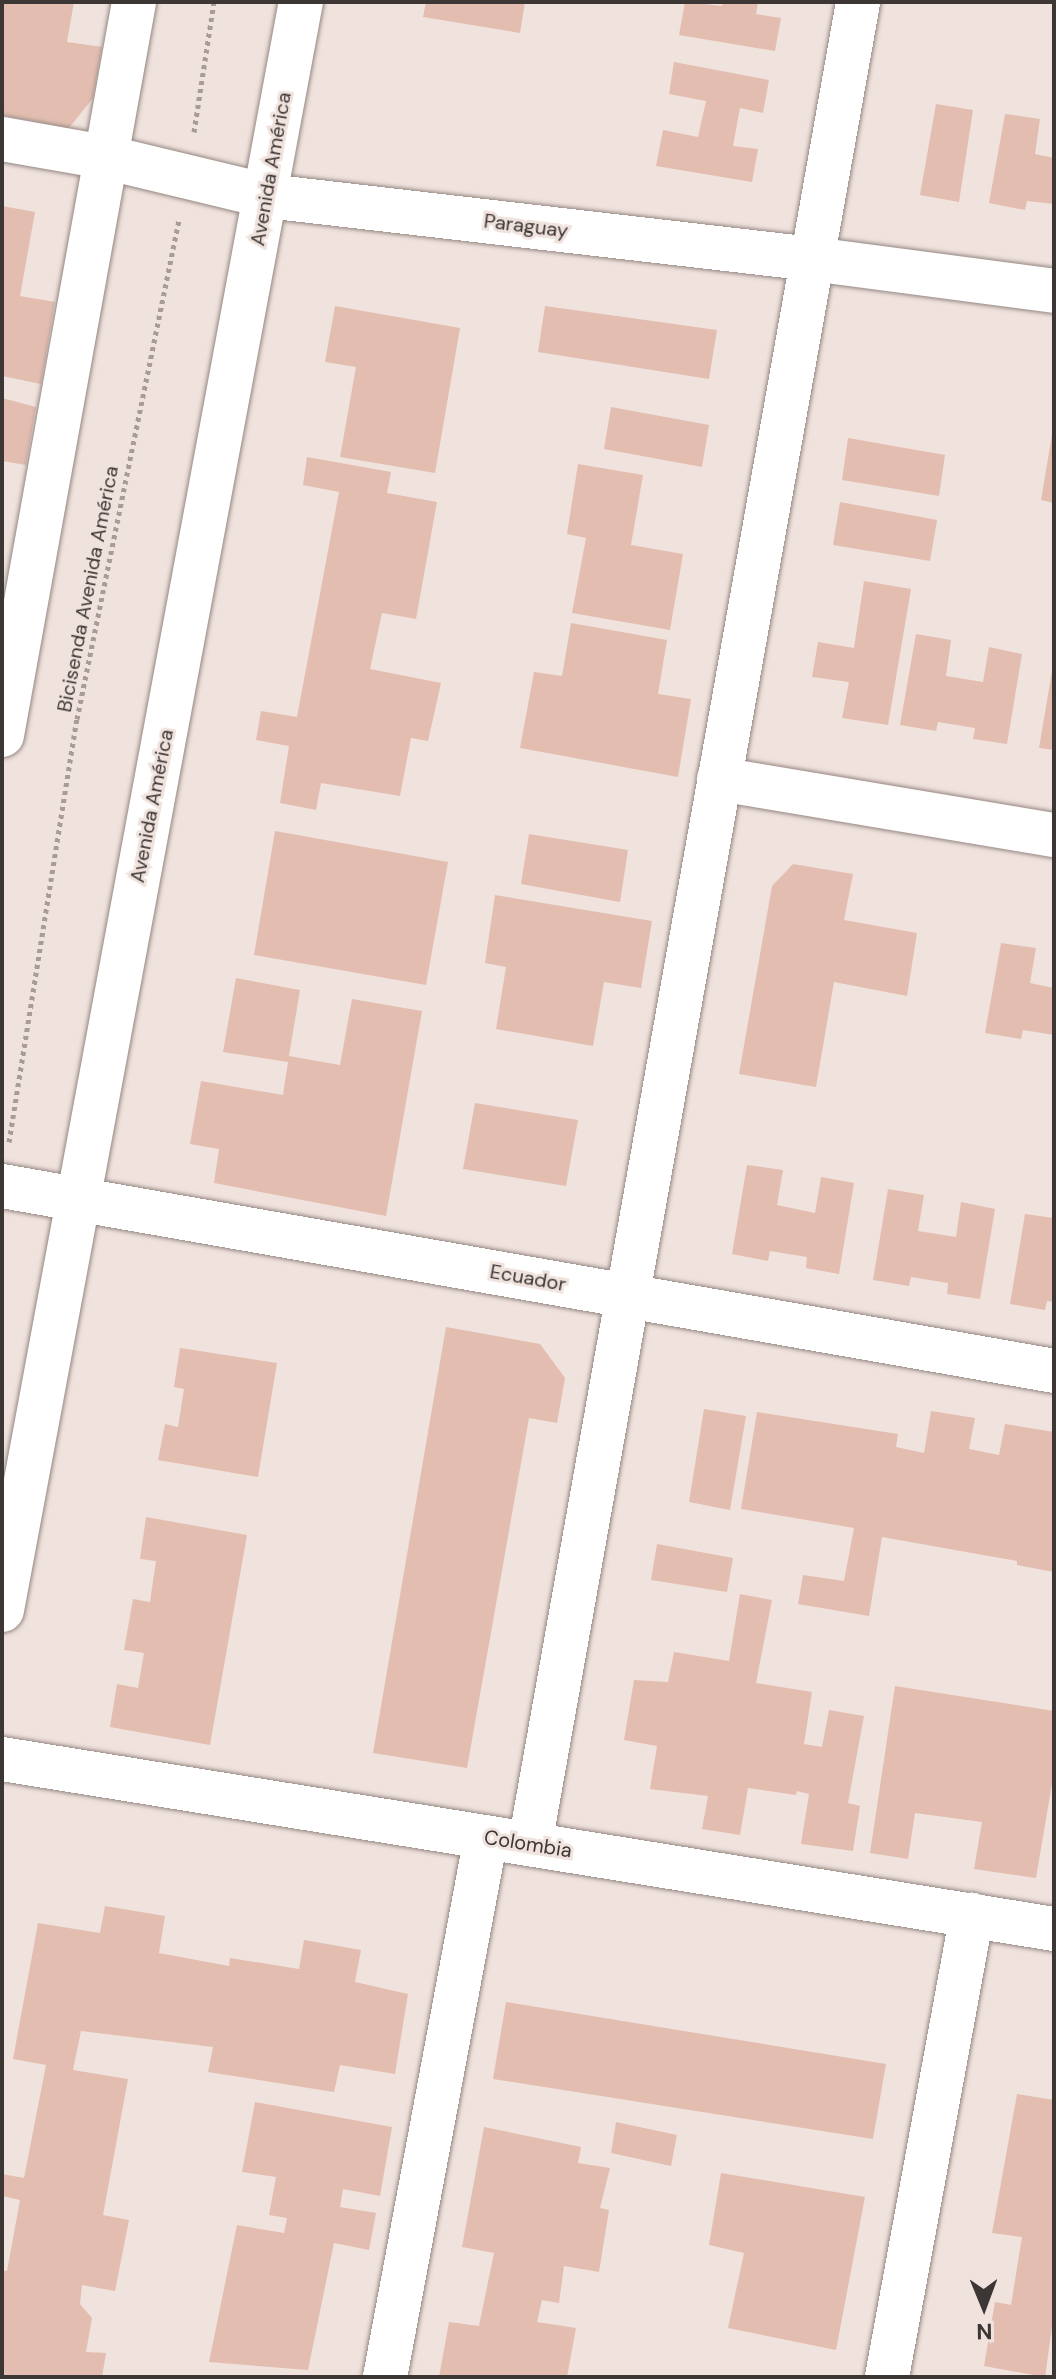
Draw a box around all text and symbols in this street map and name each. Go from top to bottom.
street label: Avenida América [246,90,296,248]
street label: Paraguay [483,209,569,243]
street label: Bicisenda Avenida América [52,464,124,714]
street label: Avenida América [125,727,179,885]
street label: Ecuador [488,1260,568,1296]
street label: Colombia [482,1825,574,1863]
north arrow [944,2267,1024,2347]
text: N [976,2317,993,2346]

